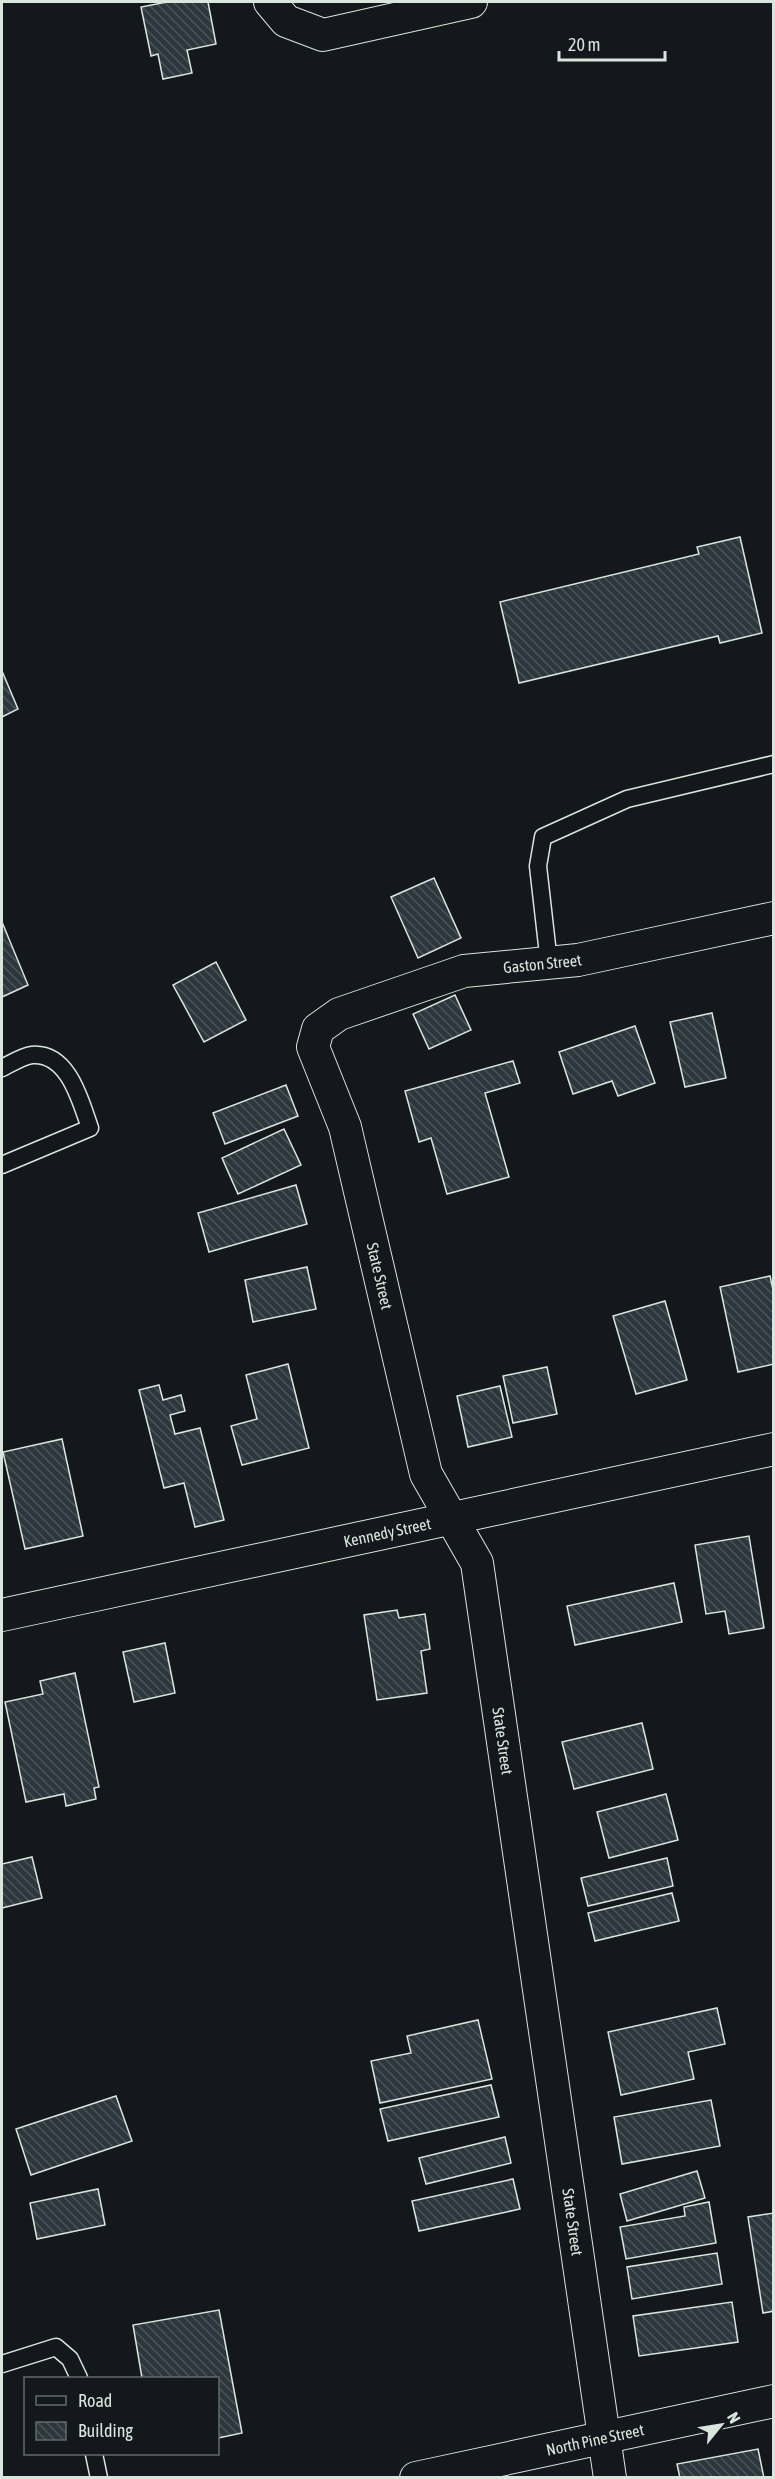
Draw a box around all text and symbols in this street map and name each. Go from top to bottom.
scale bar [559,24,666,62]
text: 20 m [568,34,600,55]
street label: Gaston Street [502,950,584,976]
street label: State Street [364,1241,396,1311]
street label: Kennedy Street [342,1514,433,1550]
street label: State Street [489,1706,517,1776]
street label: State Street [559,2187,587,2257]
legend [24,2377,219,2455]
text: Road [78,2390,112,2411]
north arrow [691,2395,751,2455]
text: N [724,2409,744,2426]
text: Building [78,2420,133,2441]
street label: North Pine Street [544,2420,646,2459]

